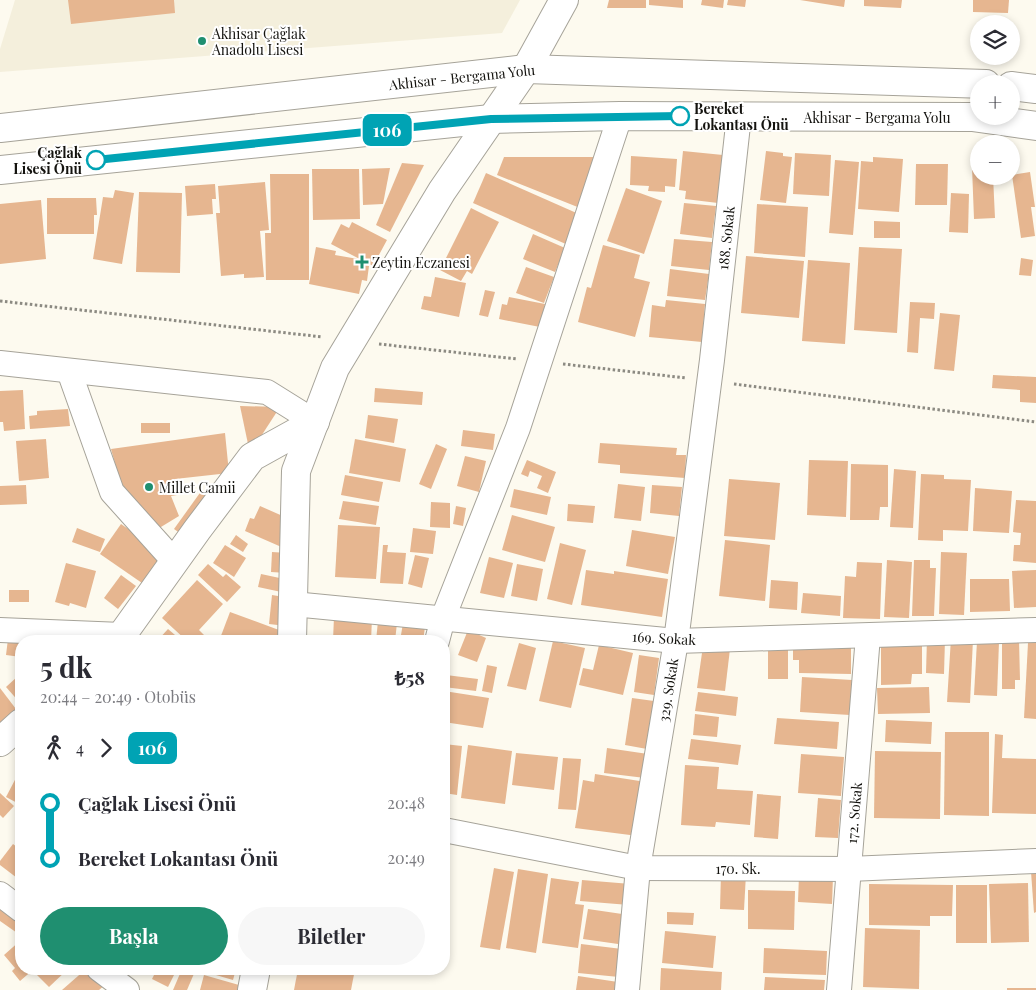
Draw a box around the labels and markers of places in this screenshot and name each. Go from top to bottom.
place label: Akhisar Çağlak Anadolu Lisesi [211,24,306,59]
marker: Akhisar Çağlak Anadolu Lisesi [196,35,208,47]
place label: Bereket Lokantası Önü [694,99,789,134]
marker: Bereket Lokantası Önü [670,106,690,126]
place label: Çağlak Lisesi Önü [13,143,83,178]
marker: Çağlak Lisesi Önü [86,150,106,170]
place label: Zeytin Eczanesi [372,253,470,272]
marker: Zeytin Eczanesi [356,256,368,268]
place label: Millet Camii [159,478,236,497]
marker: Millet Camii [143,481,155,493]

